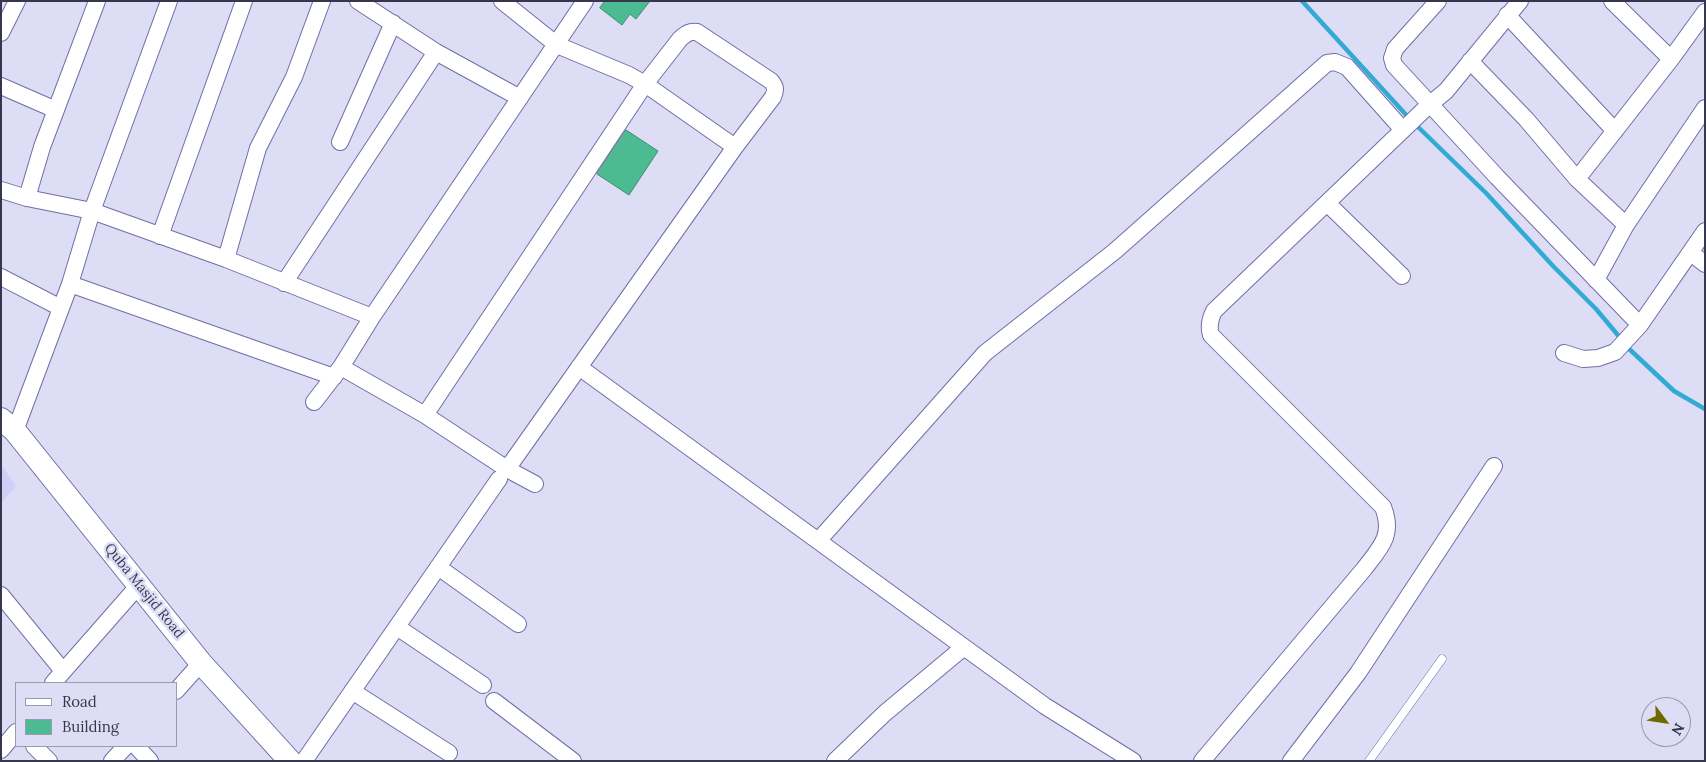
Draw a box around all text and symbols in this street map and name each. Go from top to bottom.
street label: Quba Masjid Road [101,540,187,642]
legend [15,682,178,747]
text: Road [62,692,97,711]
north arrow [1641,697,1691,747]
text: Building [62,717,119,736]
text: N [1668,720,1689,738]

